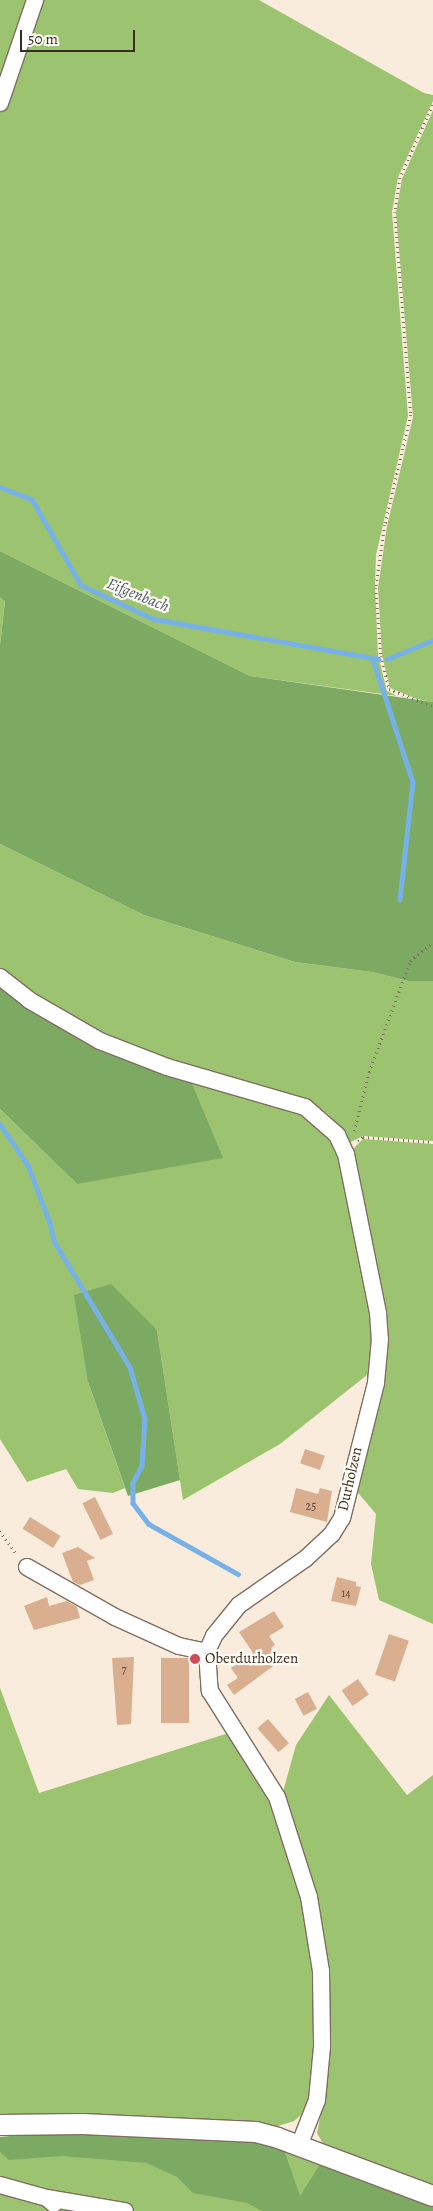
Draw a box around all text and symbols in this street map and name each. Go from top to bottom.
scale bar [22,20,138,52]
text: 50 m [28,29,58,49]
water label: Eifgenbach [104,574,172,616]
street label: Durholzen [334,1445,366,1513]
house number: 25 [306,1500,316,1514]
house number: 14 [341,1587,351,1601]
place label: Oberdurholzen [205,1650,298,1668]
marker: Oberdurholzen [189,1653,201,1665]
house number: 7 [121,1663,127,1677]

